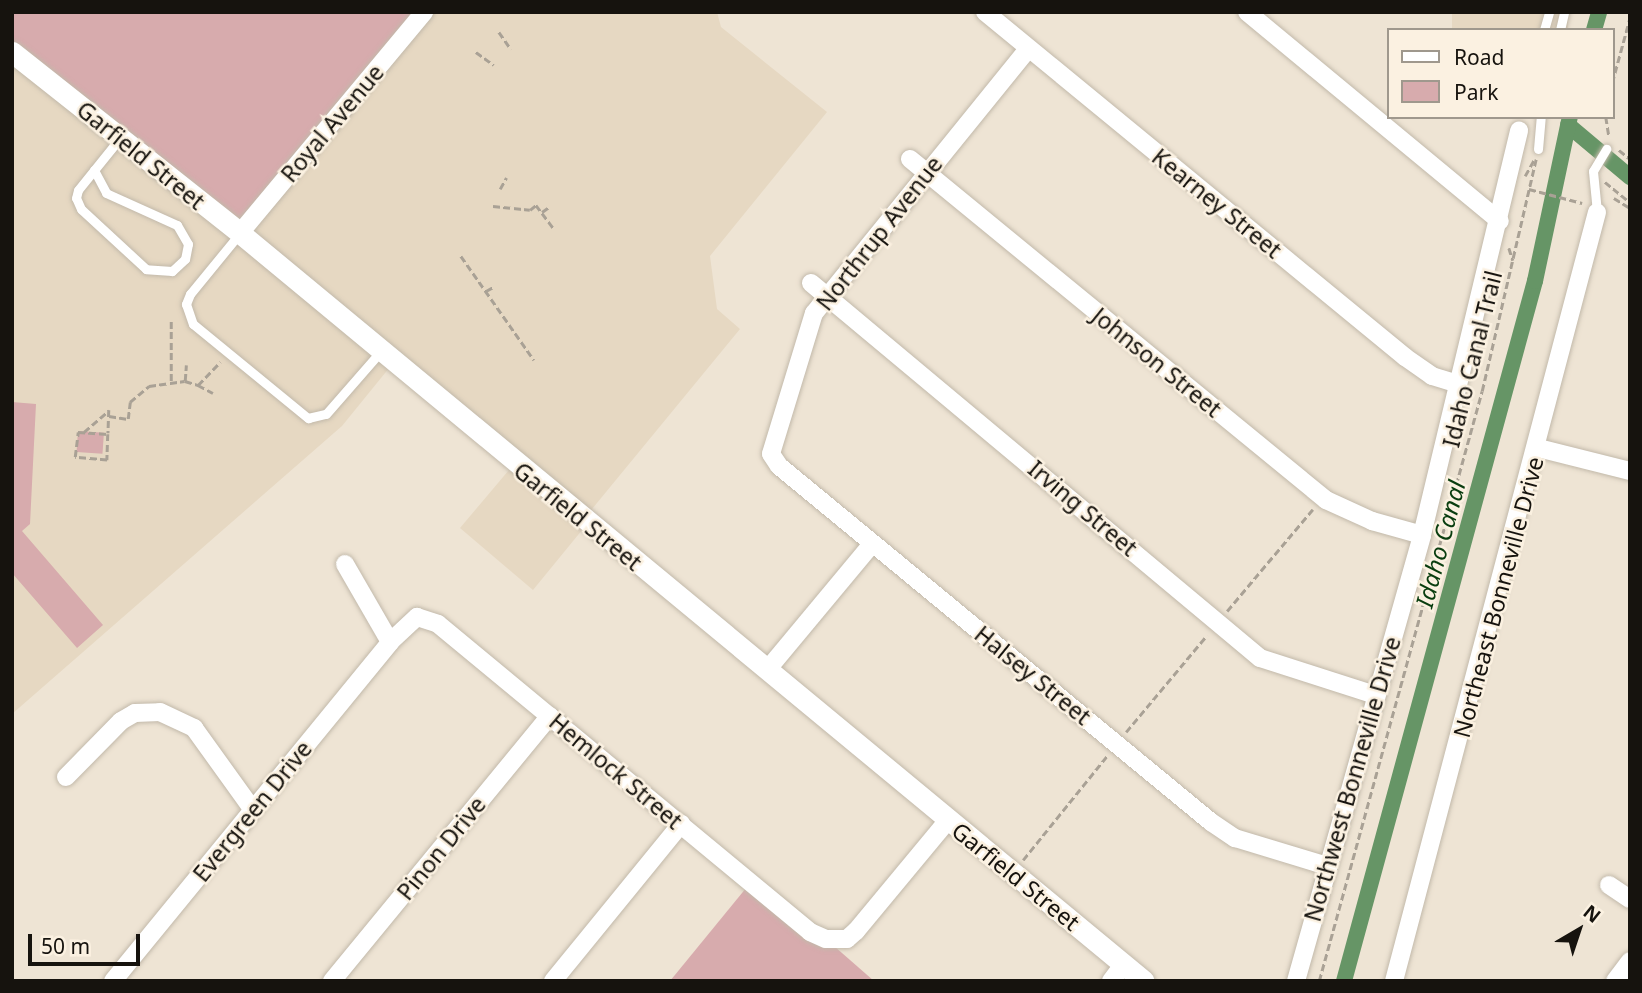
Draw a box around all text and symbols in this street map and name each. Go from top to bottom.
legend [1386,28,1614,119]
text: Road [1454,43,1504,71]
street label: Royal Avenue [275,59,389,187]
text: Park [1454,78,1498,106]
street label: Garfield Street [72,95,210,215]
street label: Kearney Street [1147,142,1287,264]
street label: Northrup Avenue [810,150,948,316]
street label: Idaho Canal Trail [1437,268,1507,450]
street label: Johnson Street [1087,302,1227,422]
street label: Northeast Bonneville Drive [1447,454,1549,740]
street label: Irving Street [1023,455,1143,561]
street label: Garfield Street [509,456,647,576]
water label: Idaho Canal [1409,477,1471,611]
street label: Halsey Street [969,620,1097,730]
street label: Northwest Bonneville Drive [1298,633,1406,925]
street label: Hemlock Street [544,707,688,835]
street label: Evergreen Drive [187,735,317,887]
street label: Pinon Drive [391,791,491,905]
street label: Garfield Street [947,816,1085,936]
north arrow [1544,895,1614,965]
text: N [1578,899,1606,929]
scale bar [32,920,144,964]
text: 50 m [41,932,90,960]

